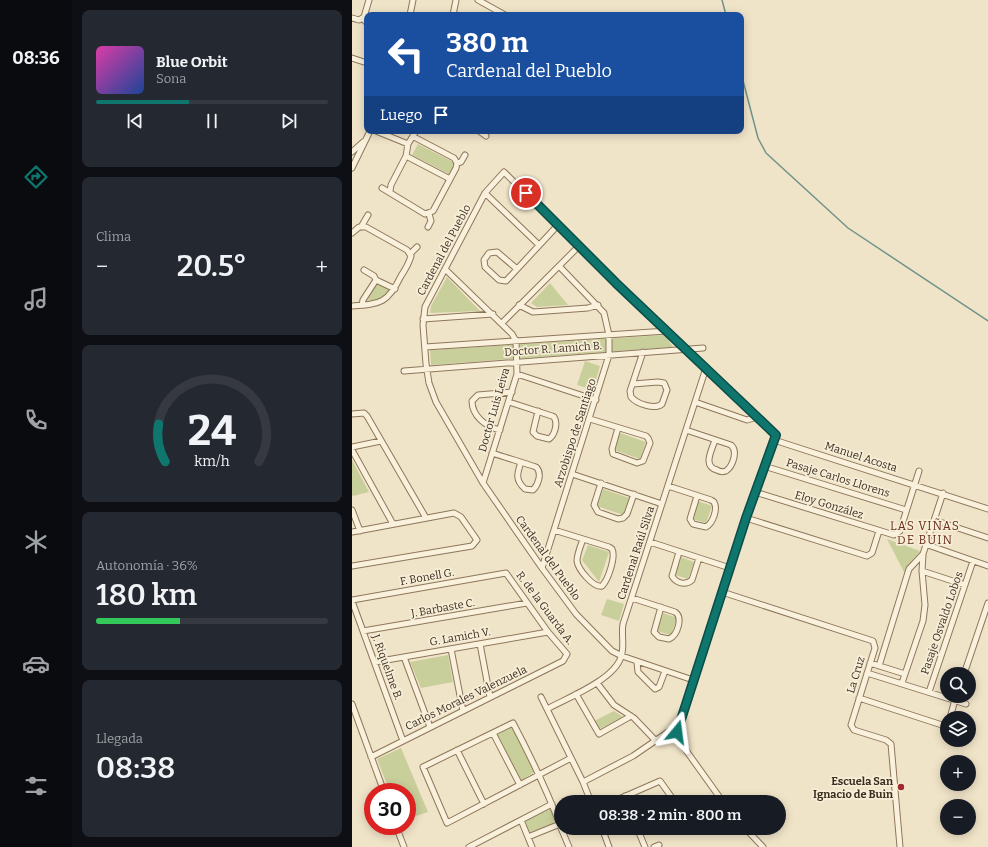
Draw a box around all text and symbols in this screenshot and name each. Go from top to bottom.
text: 380 m [446,26,529,59]
icon: left [380,28,432,80]
text: 08:36 [12,47,60,69]
text: Blue Orbit [156,53,228,71]
text: Cardenal del Pueblo [446,60,612,82]
text: Sona [156,71,186,86]
icon: arrive [430,104,452,126]
text: Luego [380,106,422,124]
icon: previous [124,110,146,132]
icon: pause [201,110,223,132]
icon: next [278,110,300,132]
icon: directions [22,163,50,191]
pin [509,176,543,210]
icon: arrive [515,182,537,204]
street label: Cardenal del Pueblo [414,202,474,298]
text: Clima [96,229,131,244]
text: 20.5° [177,248,247,284]
text: − [96,253,108,280]
text: + [315,253,328,280]
icon: music [22,285,50,313]
street label: Doctor R. Lamich B. [504,339,602,359]
street label: Doctor Luis Leiva [476,366,512,454]
street label: Arzobispo de Santiago [551,377,599,489]
text: 24 [188,405,236,455]
icon: phone [22,406,50,434]
street label: Manuel Acosta [823,439,899,475]
text: km/h [194,452,230,469]
street label: Pasaje Carlos Llorens [785,456,891,500]
street label: Eloy González [793,488,865,522]
street label: Cardenal Raúl Silva [615,505,657,601]
street label: Cardenal del Pueblo [513,513,583,603]
district label: LAS VIÑAS DE BUIN [890,518,960,547]
icon: climate [22,528,50,556]
text: Autonomía · 36% [96,558,198,573]
street label: F. Bonell G. [399,566,455,588]
street label: R. de la Guarda A. [513,569,577,647]
street label: Pasaje Osvaldo Lobos [918,570,966,676]
text: 180 km [96,577,197,613]
street label: J. Barbaste C. [409,596,476,620]
street label: G. Lamich V. [429,625,491,649]
street label: J. Riquelme B. [369,632,405,701]
icon: car [22,650,50,678]
street label: La Cruz [844,655,868,695]
street label: Carlos Morales Valenzuela [403,663,529,733]
map controls [940,667,976,835]
button: search [940,667,976,703]
position arrow [656,711,698,753]
button: layers [940,711,976,747]
text: Llegada [96,731,143,746]
text: 08:38 [96,750,175,786]
button: + [940,755,976,791]
icon: filters [22,772,50,800]
place label: Escuela San Ignacio de Buin [813,775,893,801]
marker: Escuela San Ignacio de Buin [896,782,906,792]
speed limit sign: 30 [364,783,416,835]
button: − [940,799,976,835]
text: 08:38 · 2 min · 800 m [599,806,741,824]

